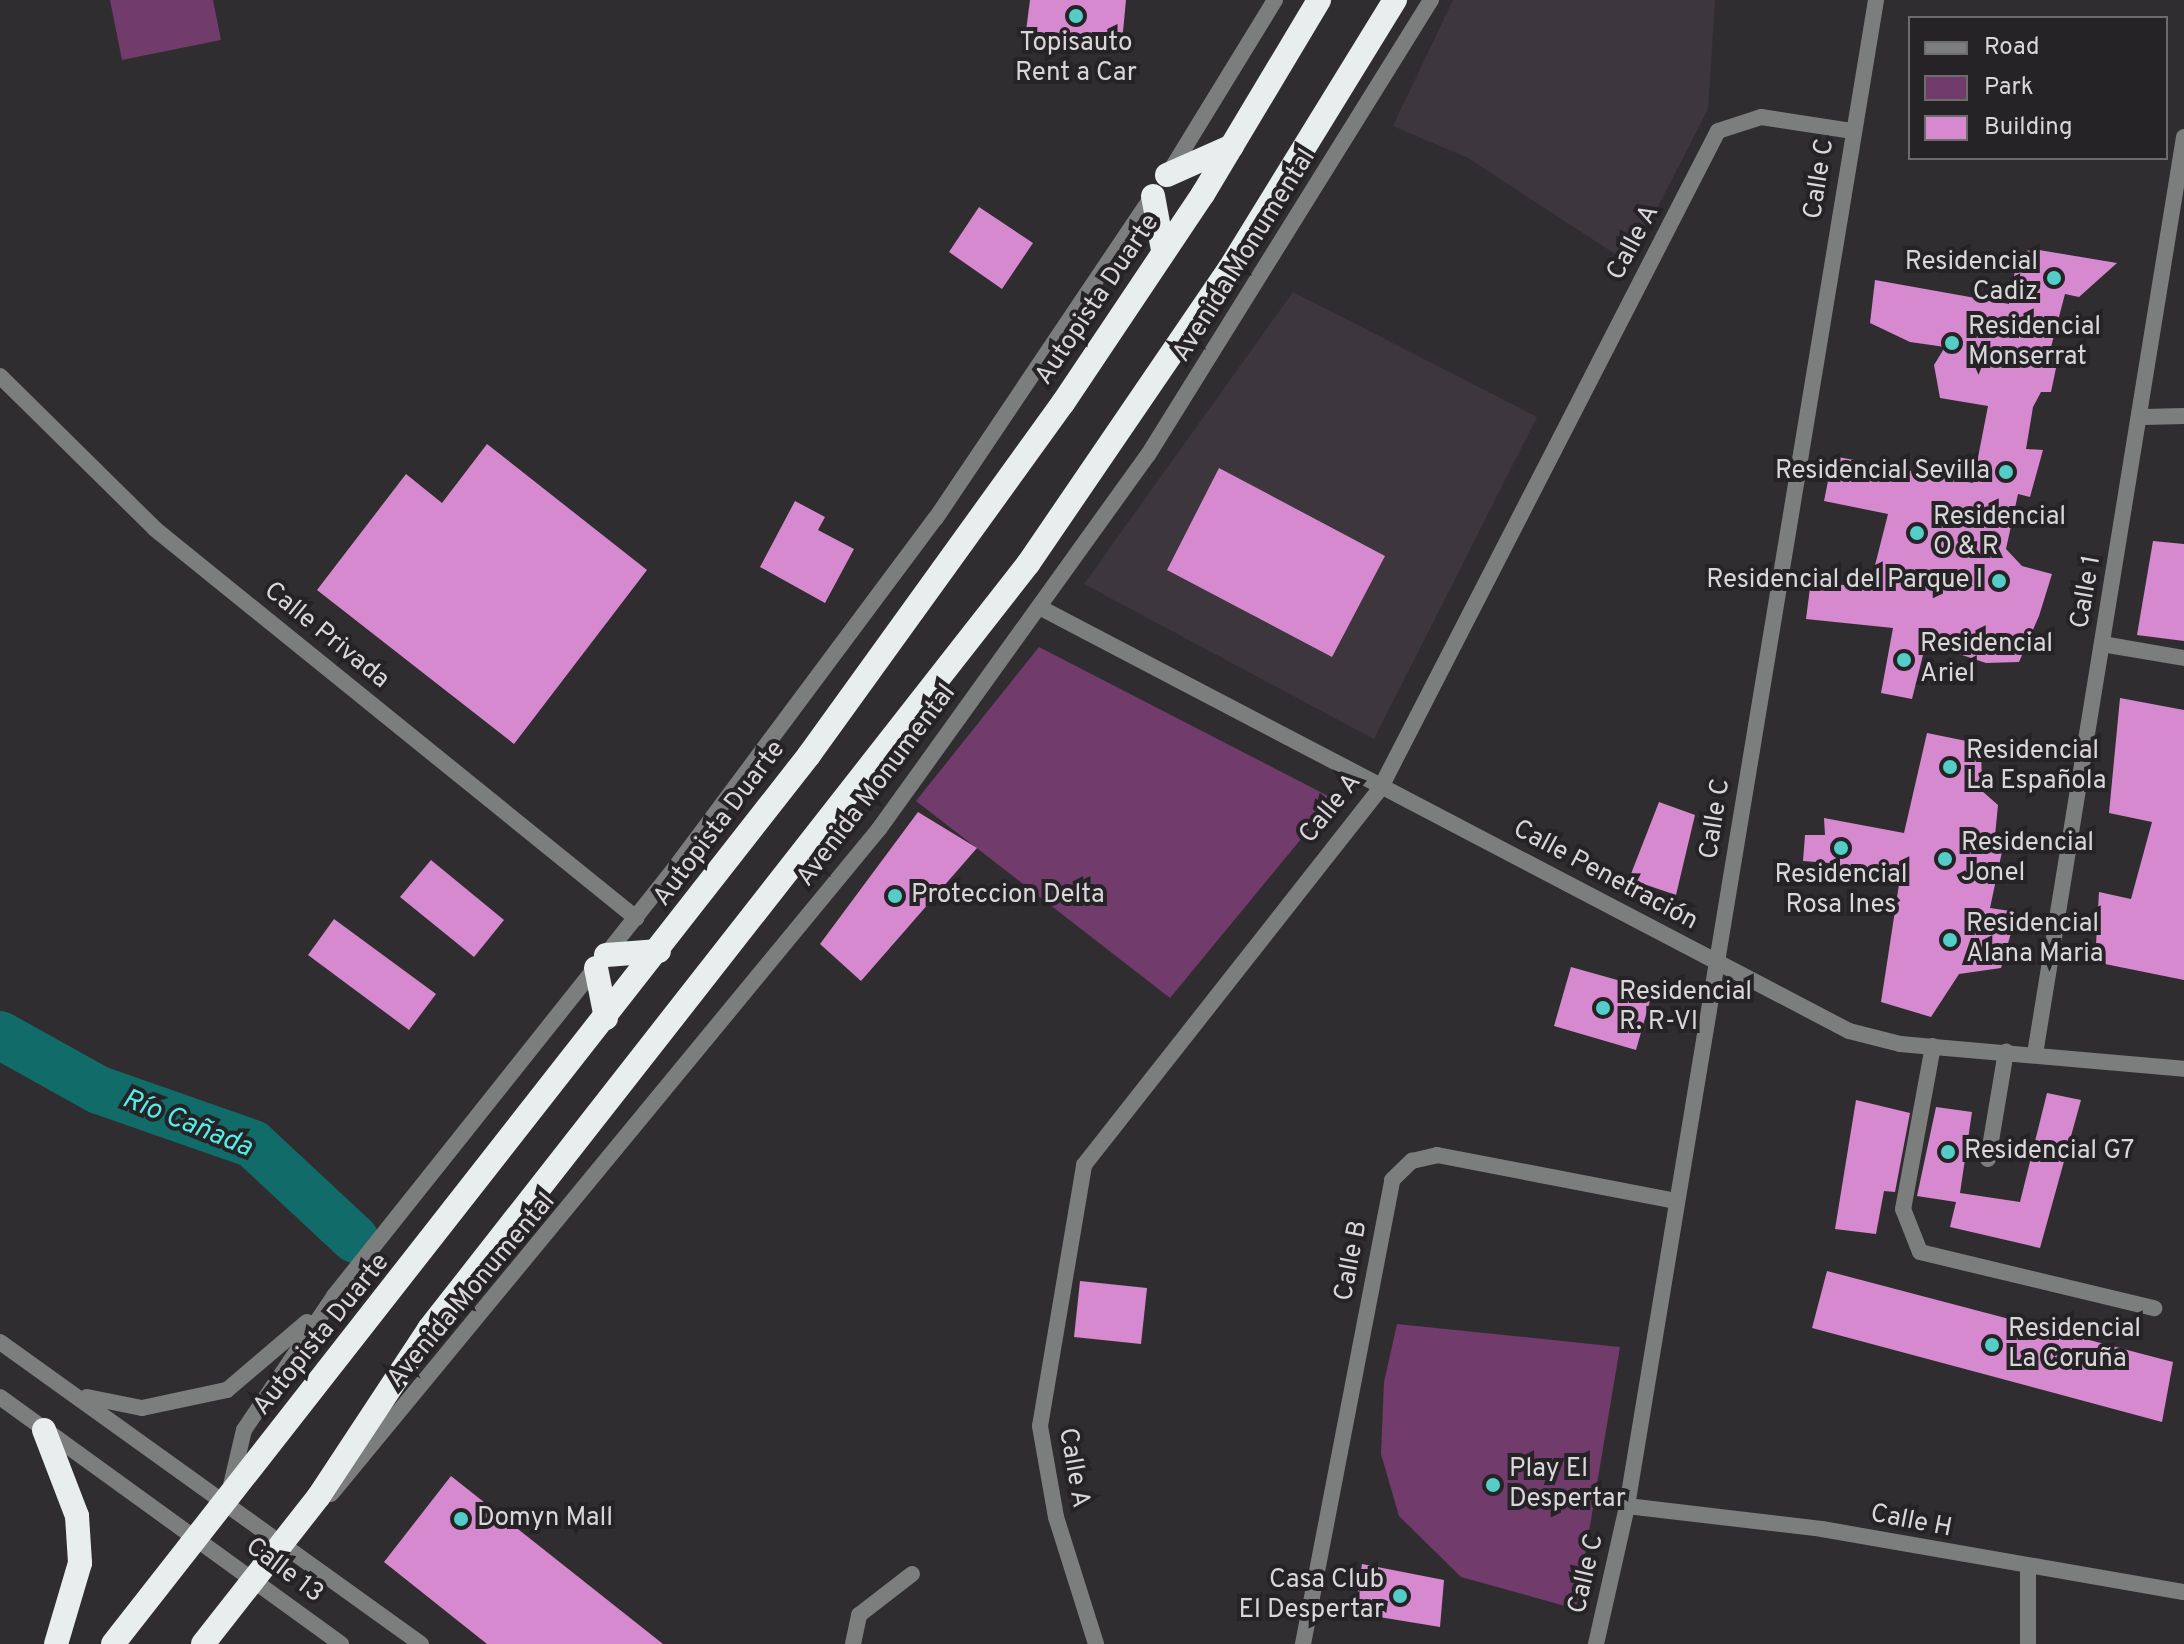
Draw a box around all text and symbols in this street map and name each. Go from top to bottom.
marker: Topisauto Rent a Car [1067,7,1085,25]
legend [1908,16,2168,160]
place label: Topisauto Rent a Car [1015,28,1137,90]
text: Road [1984,33,2040,63]
text: Park [1984,73,2034,103]
text: Building [1984,113,2073,143]
street label: Calle C [1798,137,1842,221]
street label: Avenida Monumental [1167,144,1323,368]
street label: Calle A [1601,200,1667,286]
street label: Autopista Duarte [1029,209,1167,391]
place label: Residencial Cadiz [1905,247,2038,308]
marker: Residencial Cadiz [2045,269,2063,287]
place label: Residencial Monserrat [1968,312,2101,374]
marker: Residencial Monserrat [1943,334,1961,352]
place label: Residencial Sevilla [1775,456,1990,488]
marker: Residencial Sevilla [1997,463,2015,481]
place label: Residencial O & R [1933,502,2066,564]
marker: Residencial O & R [1908,524,1926,542]
street label: Calle 1 [2065,553,2109,631]
place label: Residencial del Parque I [1706,565,1983,597]
marker: Residencial del Parque I [1990,572,2008,590]
street label: Calle Privada [257,576,395,696]
place label: Residencial Ariel [1920,629,2053,690]
marker: Residencial Ariel [1895,651,1913,669]
street label: Avenida Monumental [791,679,963,893]
street label: Autopista Duarte [648,735,792,913]
place label: Residencial La Española [1966,736,2106,798]
marker: Residencial La Española [1941,758,1959,776]
street label: Calle A [1293,767,1369,851]
street label: Calle C [1694,777,1738,861]
street label: Calle Penetración [1507,814,1703,938]
place label: Residencial Jonel [1961,828,2094,890]
marker: Residencial Rosa Ines [1832,839,1850,857]
marker: Residencial Jonel [1936,850,1954,868]
place label: Residencial Rosa Ines [1774,860,1908,922]
place label: Proteccion Delta [911,880,1105,912]
marker: Proteccion Delta [886,887,904,905]
place label: Residencial Alana Maria [1966,909,2103,970]
marker: Residencial Alana Maria [1941,931,1959,949]
place label: Residencial R. R-VI [1619,977,1752,1038]
marker: Residencial R. R-VI [1594,999,1612,1017]
water label: Río Cañada [117,1083,257,1165]
place label: Residencial G7 [1964,1136,2134,1168]
marker: Residencial G7 [1939,1143,1957,1161]
street label: Avenida Monumental [381,1187,563,1395]
street label: Calle B [1329,1218,1375,1304]
street label: Autopista Duarte [247,1248,397,1422]
place label: Residencial La Coruña [2008,1314,2141,1376]
marker: Residencial La Coruña [1983,1336,2001,1354]
street label: Calle A [1051,1425,1095,1511]
place label: Play El Despertar [1509,1454,1626,1516]
marker: Play El Despertar [1484,1476,1502,1494]
street label: Calle H [1868,1499,1954,1545]
place label: Domyn Mall [477,1503,613,1535]
marker: Domyn Mall [452,1510,470,1528]
street label: Calle C [1563,1531,1611,1617]
street label: Calle 13 [239,1532,329,1610]
place label: Casa Club El Despertar [1239,1565,1384,1626]
marker: Casa Club El Despertar [1391,1587,1409,1605]

